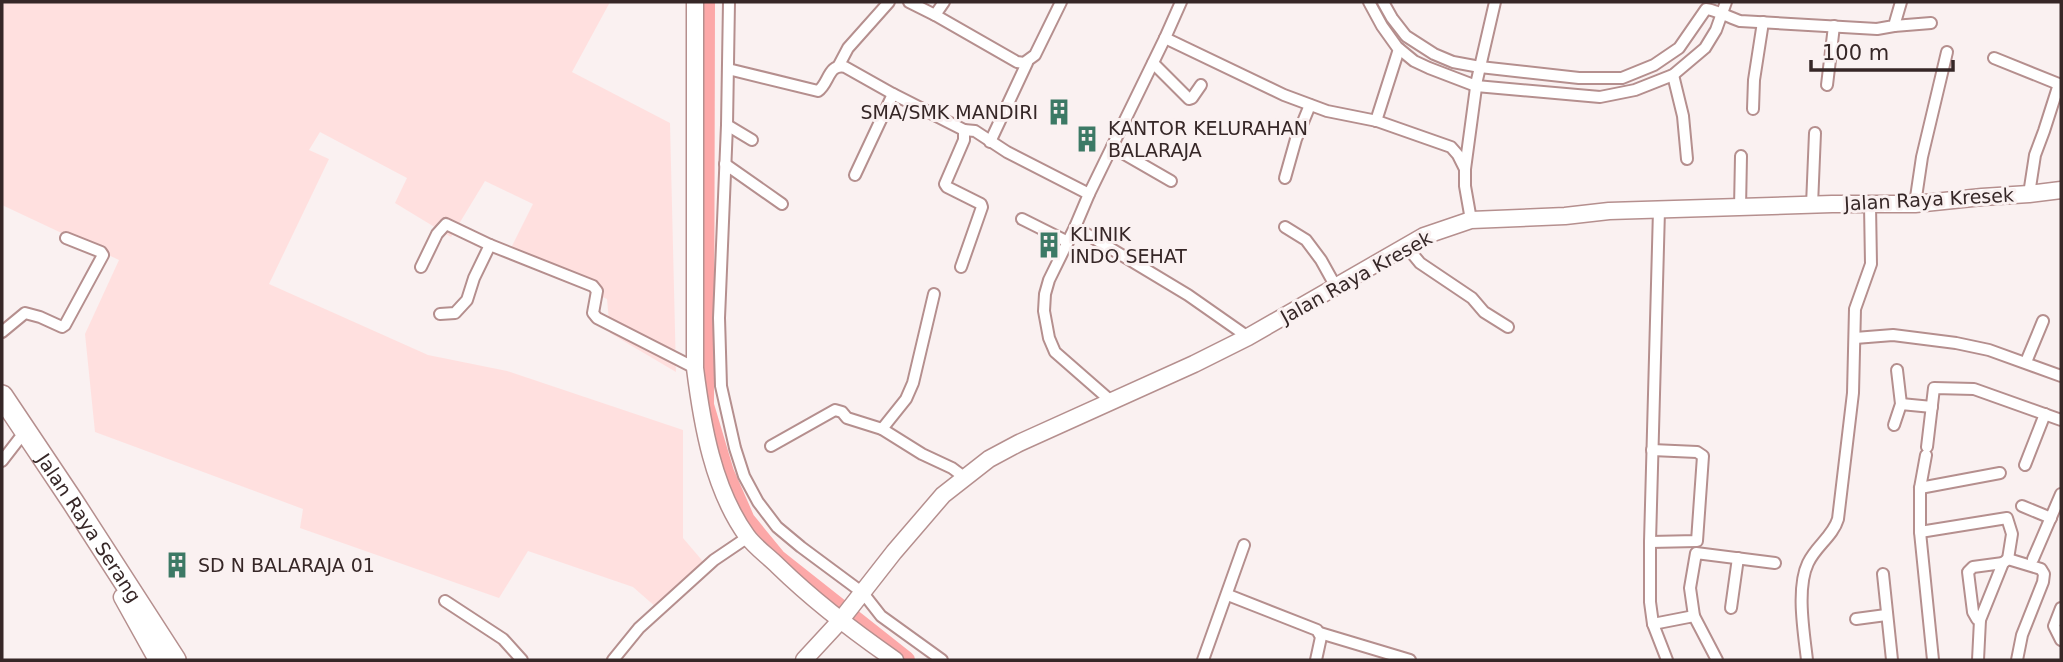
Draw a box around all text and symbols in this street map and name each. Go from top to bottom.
scale bar [1811,28,1953,72]
text: 100 m [1822,41,1889,65]
building icon: SMA/SMK MANDIRI [1044,97,1074,127]
place label: SMA/SMK MANDIRI [861,101,1038,123]
place label: KANTOR KELURAHAN BALARAJA [1108,117,1308,161]
building icon: KANTOR KELURAHAN BALARAJA [1072,124,1102,154]
street label: Jalan Raya Kresek [1843,184,2014,214]
place label: KLINIK INDO SEHAT [1070,223,1187,267]
street label: Jalan Raya Kresek [1276,226,1436,328]
building icon: KLINIK INDO SEHAT [1034,230,1064,260]
street label: Jalan Raya Serang [32,448,146,606]
building icon: SD N BALARAJA 01 [162,550,192,580]
place label: SD N BALARAJA 01 [198,554,375,576]

